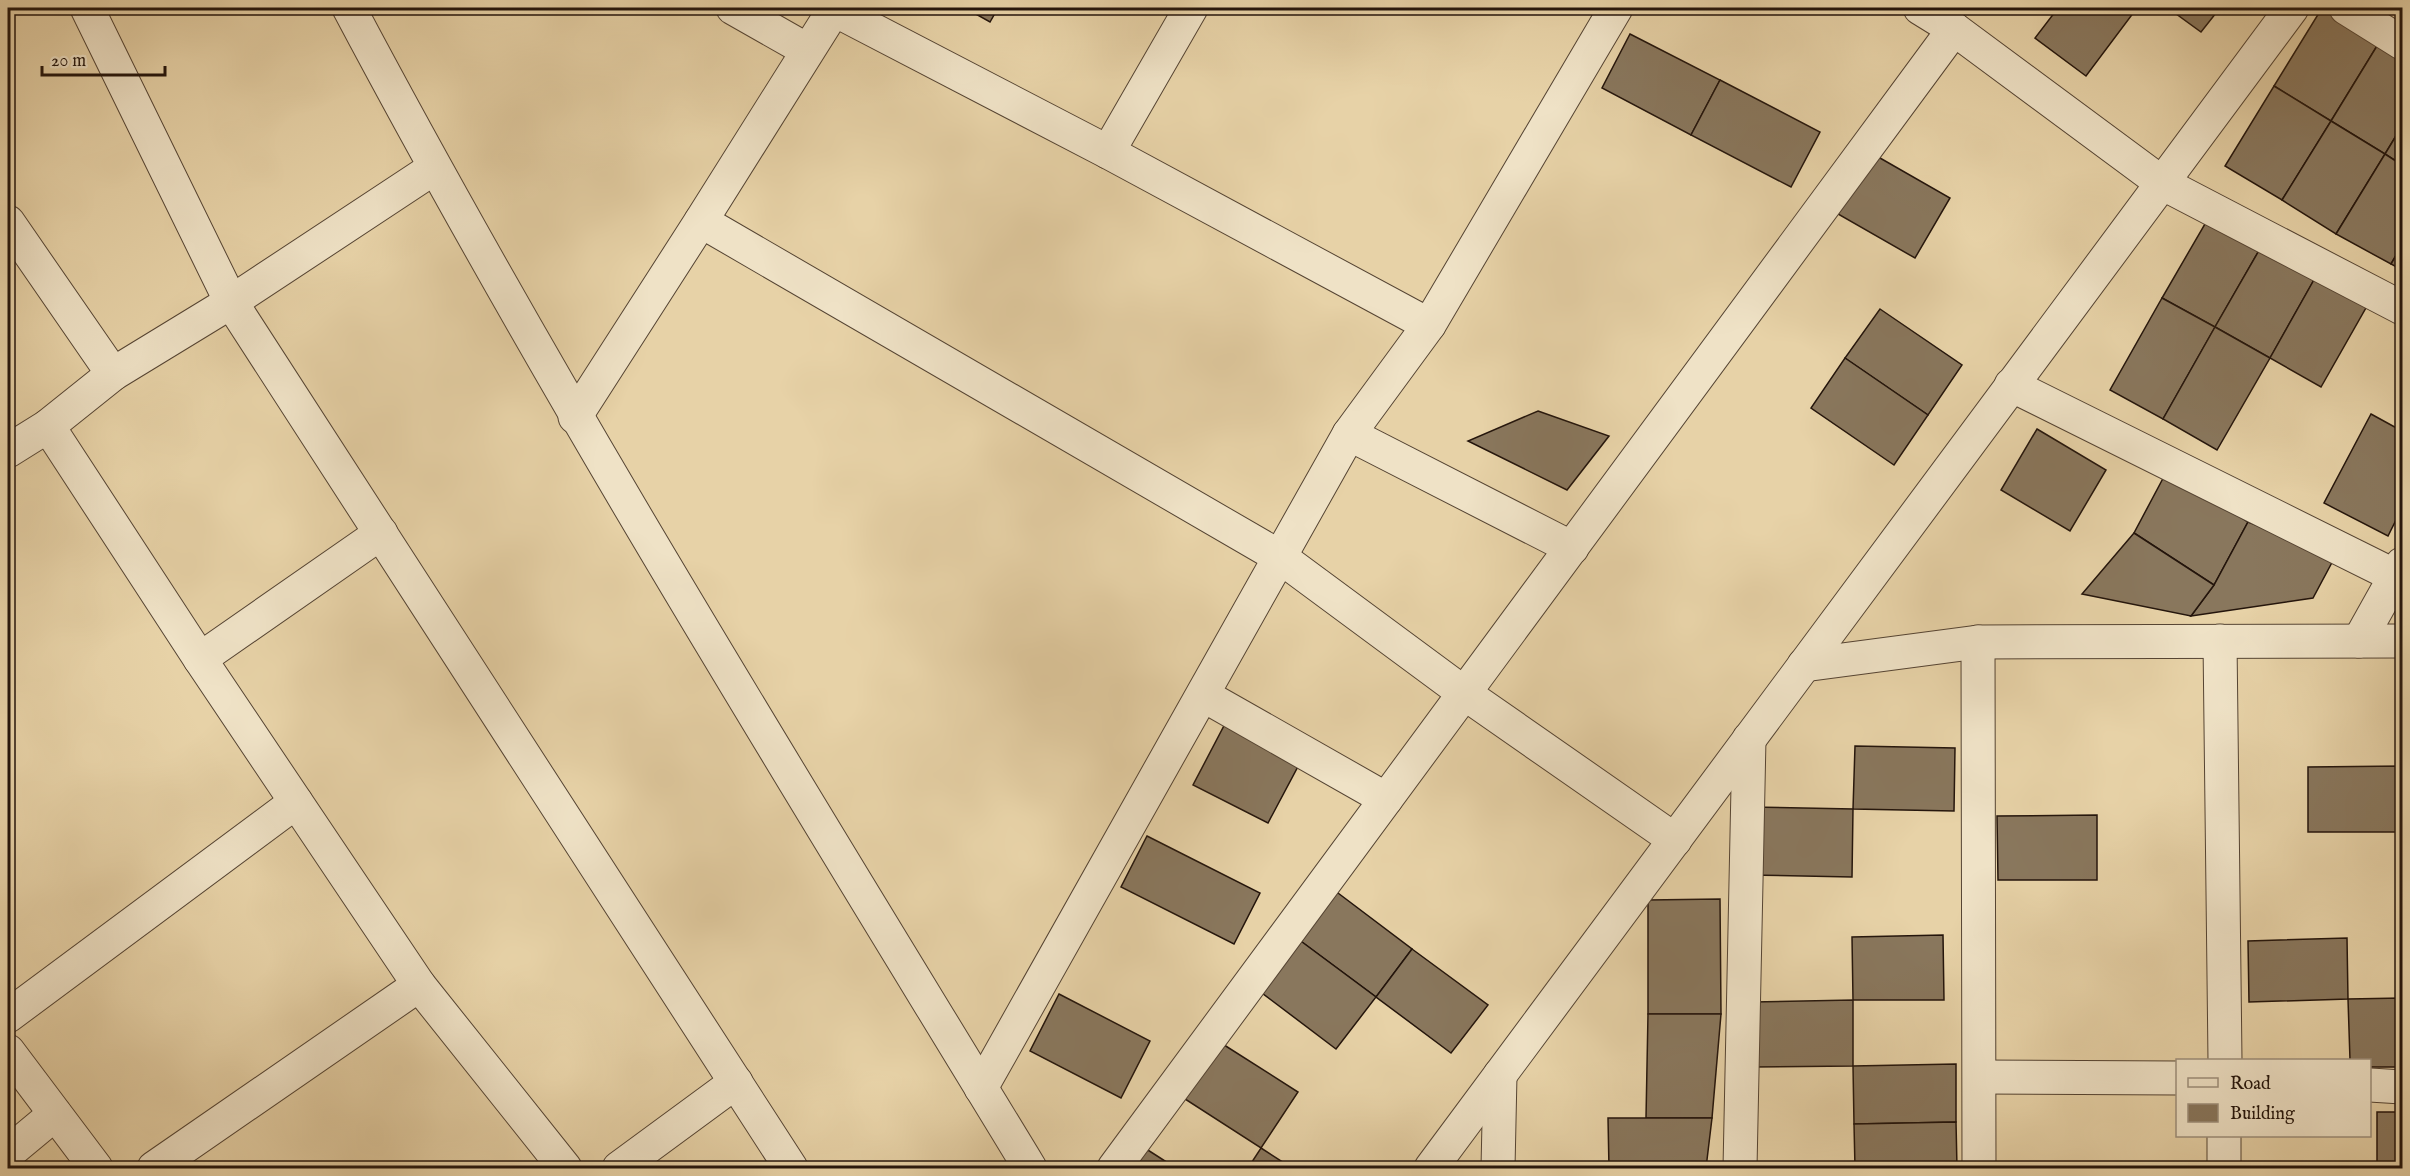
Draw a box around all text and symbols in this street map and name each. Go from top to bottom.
scale bar [42,39,165,77]
text: 20 m [51,50,86,73]
legend [2176,1059,2371,1137]
text: Road [2230,1073,2271,1096]
text: Building [2230,1103,2295,1126]

